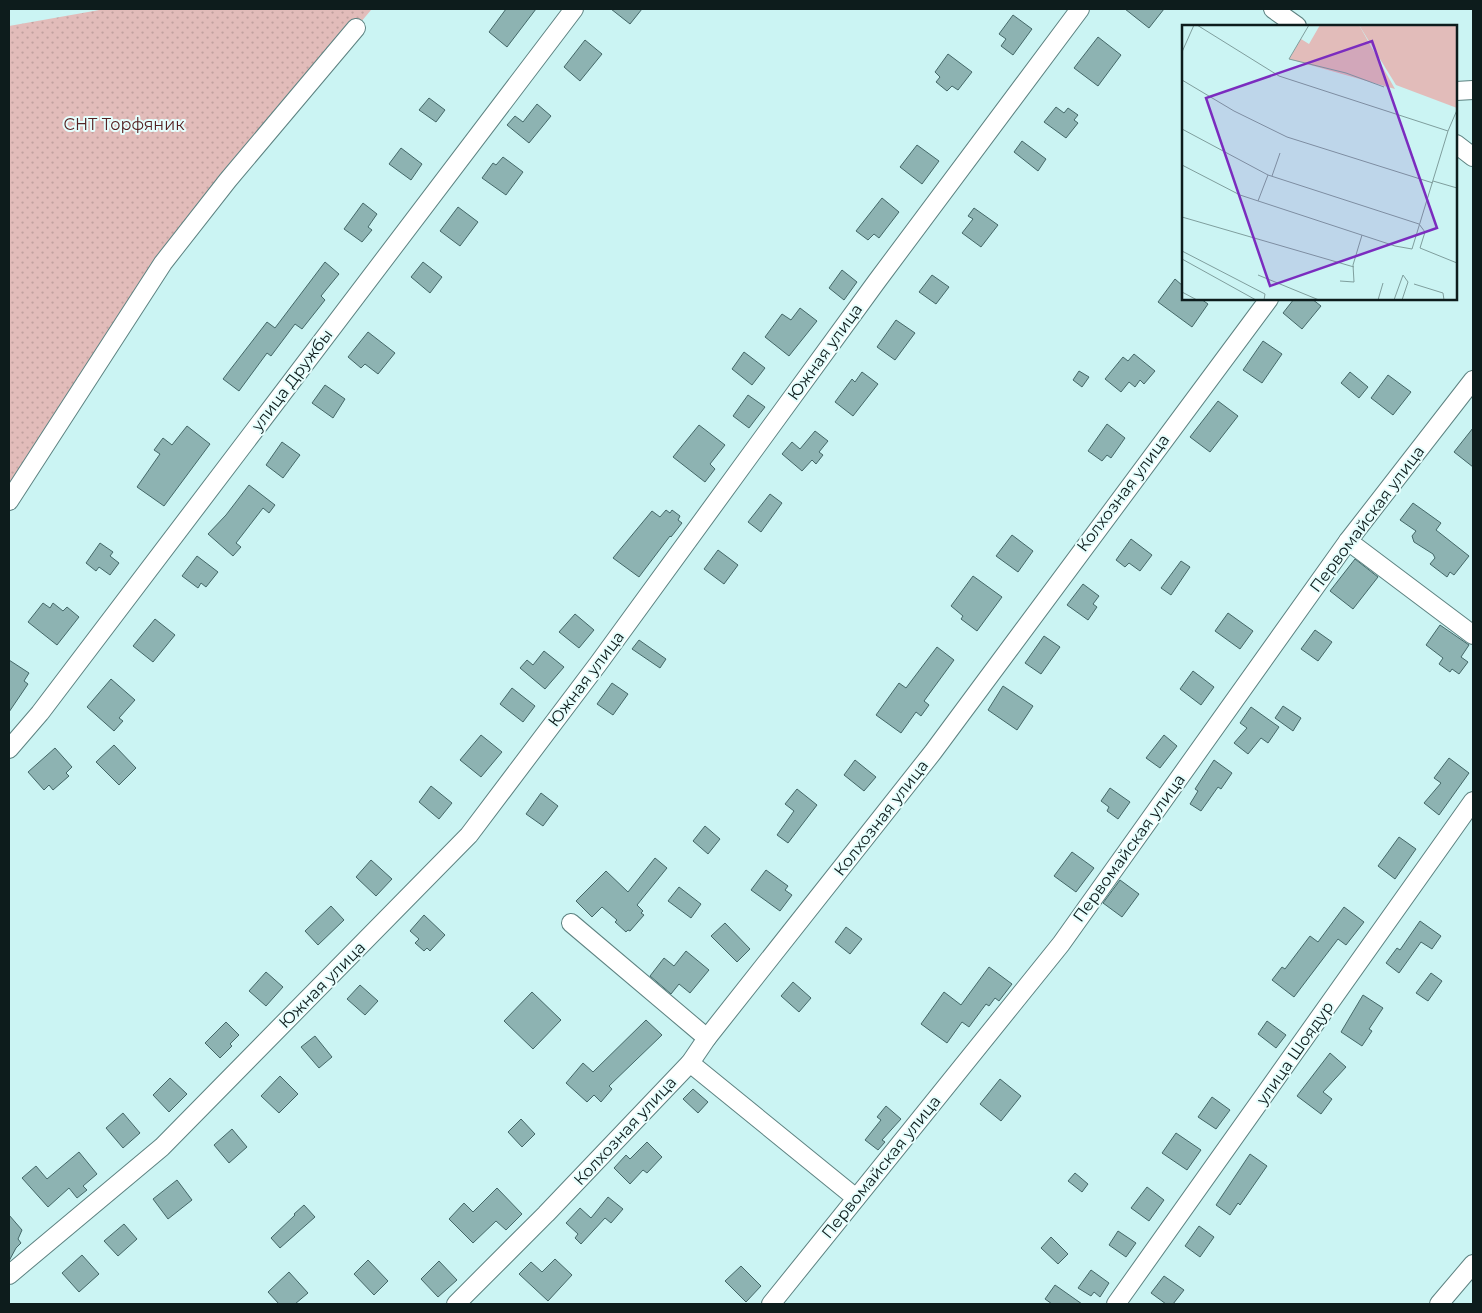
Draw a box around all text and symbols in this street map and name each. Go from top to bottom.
inset map [1182,25,1457,300]
park label: СНТ Торфяник [64,115,185,134]
street label: Южная улица [784,300,866,404]
street label: улица Дружбы [247,325,336,435]
street label: Колхозная улица [1073,431,1173,555]
street label: Первомайская улица [1306,442,1428,596]
street label: Южная улица [544,628,628,730]
street label: Колхозная улица [830,756,932,880]
street label: Первомайская улица [1069,770,1189,926]
street label: Южная улица [275,938,369,1032]
street label: улица Шоядур [1252,998,1338,1109]
street label: Колхозная улица [570,1073,680,1189]
street label: Первомайская улица [818,1092,944,1242]

